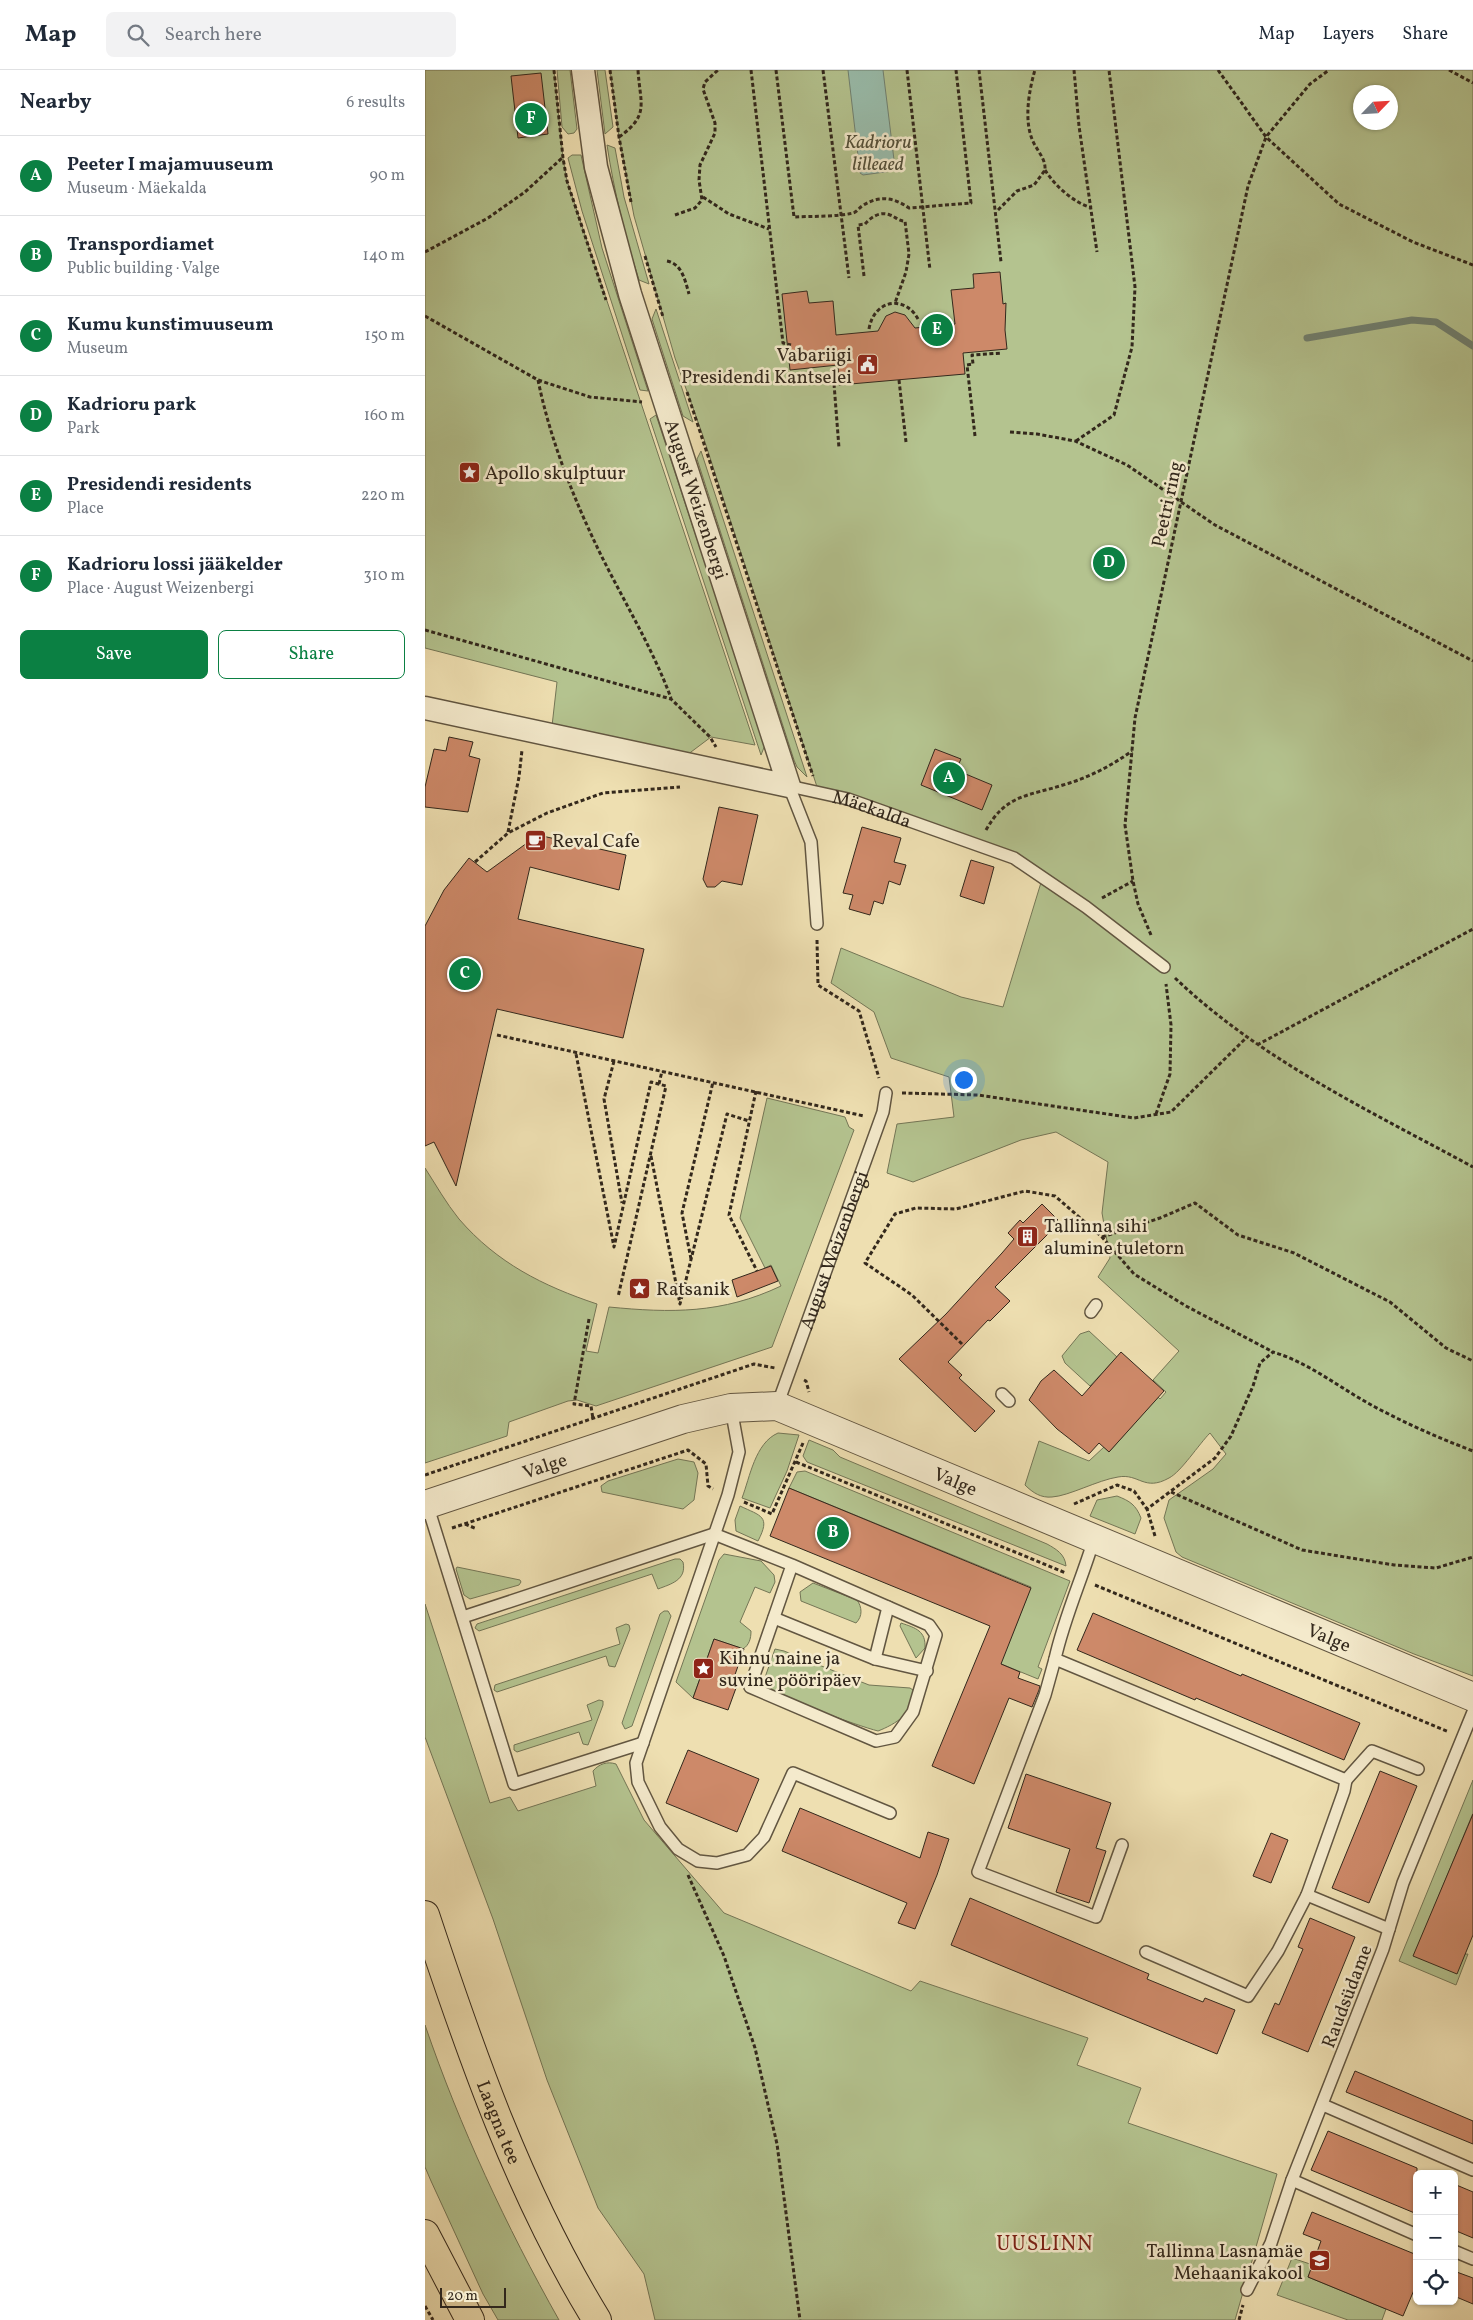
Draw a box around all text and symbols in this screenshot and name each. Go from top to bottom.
search box [106,12,456,57]
text: Map [25,18,76,52]
icon: search [124,21,152,49]
text: Search here [164,22,262,48]
text: Map [1258,22,1294,47]
text: Layers [1322,22,1374,47]
text: Share [1402,22,1448,47]
north arrow [1353,85,1398,130]
text: Nearby [20,88,91,117]
text: 6 results [346,92,405,114]
pin: F [515,100,547,138]
park label: Kadrioru lilleaed [844,130,912,178]
text: Peeter I majamuuseum [67,152,274,178]
text: A [30,165,42,187]
text: 90 m [369,165,405,187]
text: Museum · Mäekalda [67,178,207,200]
text: Transpordiamet [67,232,214,258]
text: B [31,245,41,267]
text: 140 m [363,245,405,267]
text: Public building · Valge [67,258,220,280]
pin: E [921,311,953,349]
text: Kumu kunstimuuseum [67,312,274,338]
text: C [31,325,41,347]
text: 150 m [364,325,405,347]
text: Museum [67,338,128,360]
place label: Vabariigi Presidendi Kantselei [681,343,852,391]
public building icon: Vabariigi Presidendi Kantselei [856,353,880,377]
text: Kadrioru park [67,392,196,418]
text: D [30,405,42,427]
text: 160 m [364,405,405,427]
street label: August Weizenbergi [657,416,733,583]
text: Park [67,418,100,440]
street label: Peetri ring [1146,459,1190,550]
place icon: Apollo skulptuur [457,460,481,484]
place label: Apollo skulptuur [485,461,626,487]
text: Presidendi residents [67,472,252,498]
text: E [31,485,41,507]
text: 220 m [361,485,405,507]
text: Place [67,498,104,520]
pin: D [1093,544,1125,582]
text: Kadrioru lossi jääkelder [67,552,283,578]
text: F [31,565,41,587]
text: 310 m [364,565,405,587]
text: Place · August Weizenbergi [67,578,254,600]
button: Save [20,630,208,679]
button: Share [218,630,405,679]
pin: A [933,759,965,797]
street label: Mäekalda [830,785,914,835]
cafe icon: Reval Cafe [524,828,548,852]
place label: Reval Cafe [552,829,640,855]
pin: C [449,955,481,993]
your location [951,1067,977,1093]
street label: August Weizenbergi [795,1167,876,1334]
place label: Tallinna sihi alumine tuletorn [1044,1214,1185,1262]
building icon: Tallinna sihi alumine tuletorn [1016,1224,1040,1248]
place icon: Ratsanik [628,1276,652,1300]
place label: Ratsanik [656,1277,730,1303]
street label: Valge [520,1448,571,1487]
street label: Valge [929,1462,981,1503]
pin: B [817,1514,849,1552]
street label: Valge [1303,1618,1355,1660]
place label: Kihnu naine ja suvine pööripäev [719,1646,861,1694]
place icon: Kihnu naine ja suvine pööripäev [691,1656,715,1680]
street label: Raudsüdame [1316,1941,1379,2052]
street label: Laagna tee [469,2077,526,2169]
map controls [1413,2170,1458,2305]
button: + [1413,2170,1458,2215]
button: − [1413,2215,1458,2260]
district label: UUSLINN [996,2230,1094,2259]
place label: Tallinna Lasnamäe Mehaanikakool [1146,2239,1303,2287]
school or university icon: Tallinna Lasnamäe Mehaanikakool [1307,2249,1331,2273]
button: locate [1413,2260,1458,2305]
scale bar [440,2285,506,2308]
text: 20 m [447,2287,478,2306]

